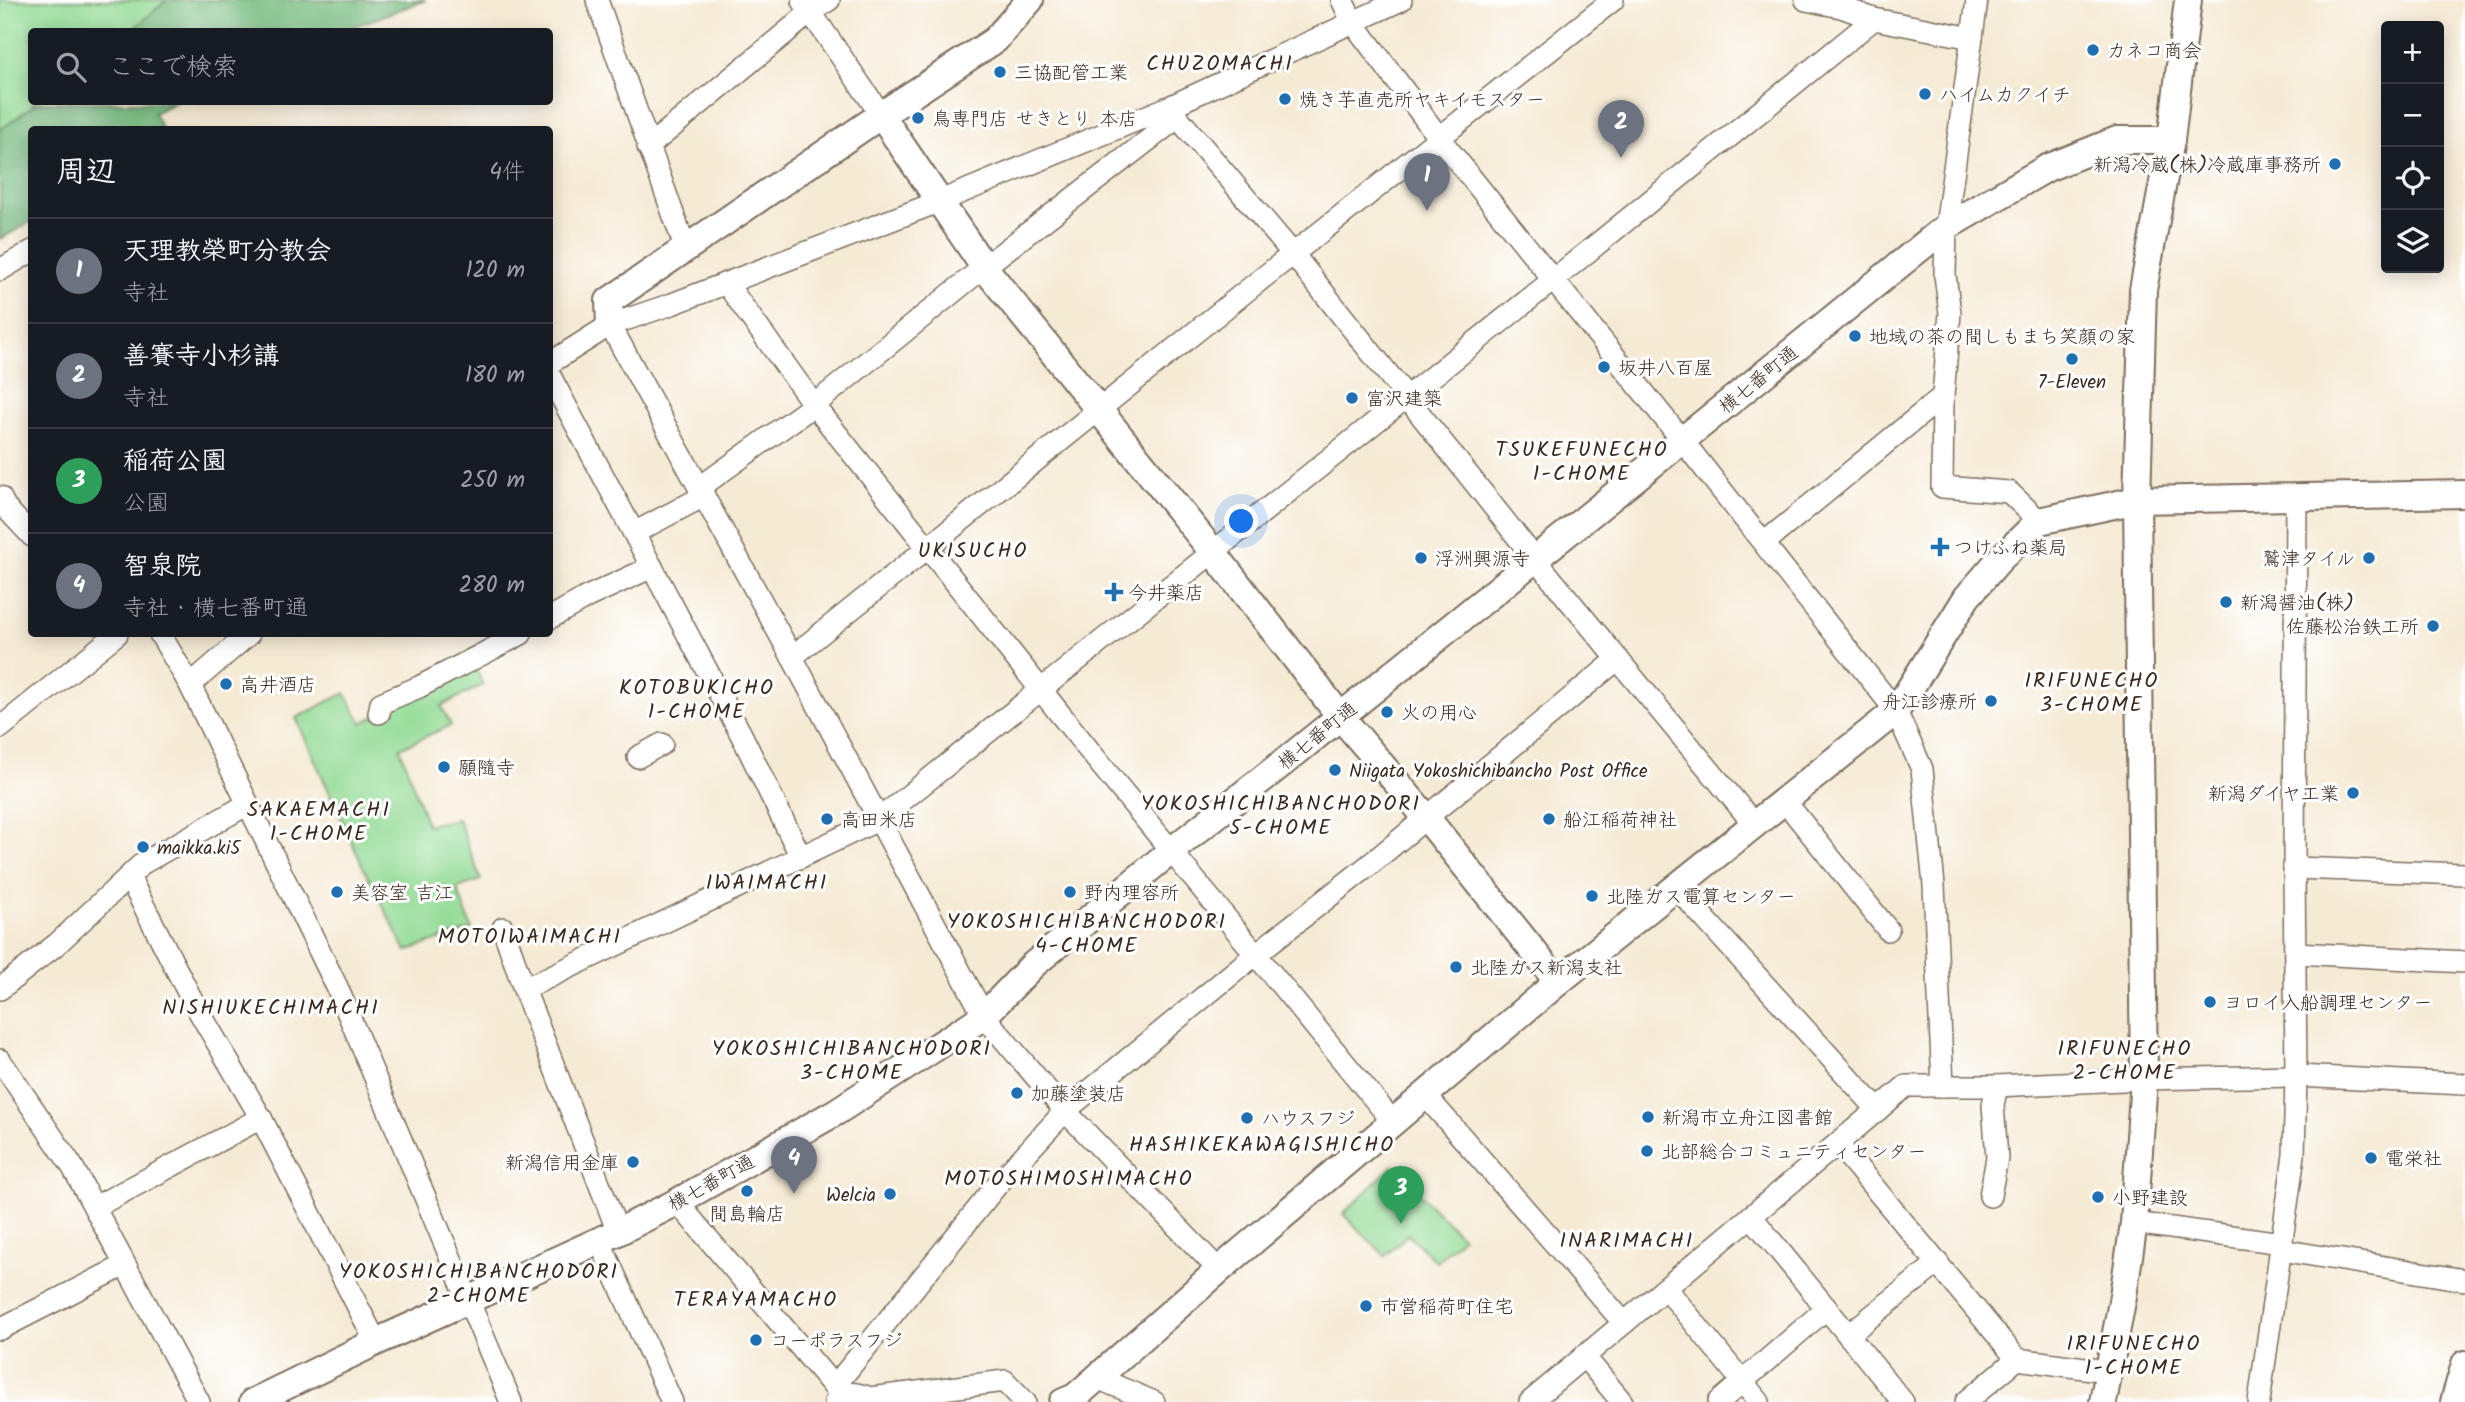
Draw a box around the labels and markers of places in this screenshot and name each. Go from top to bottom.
place label: カネコ商会 [2107,37,2202,67]
marker: カネコ商会 [2085,42,2101,58]
place label: 三協配管工業 [1014,59,1128,89]
marker: 三協配管工業 [992,64,1008,80]
place label: ハイムカクイチ [1939,81,2071,111]
place label: 焼き芋直売所ヤキイモスター [1299,86,1545,116]
marker: ハイムカクイチ [1917,86,1933,102]
marker: 焼き芋直売所ヤキイモスター [1277,91,1293,107]
pin: 2 [1598,100,1644,158]
place label: 鳥専門店 せきとり 本店 [932,105,1137,135]
marker: 鳥専門店 せきとり 本店 [910,110,926,126]
place label: 新潟冷蔵(株)冷蔵庫事務所 [2093,151,2321,181]
pin: 1 [1404,153,1450,211]
marker: 新潟冷蔵(株)冷蔵庫事務所 [2327,156,2343,172]
place label: 地域の茶の間しもまち笑顔の家 [1869,323,2135,353]
marker: 地域の茶の間しもまち笑顔の家 [1847,328,1863,344]
marker: 7-Eleven [2064,351,2080,367]
place label: 坂井八百屋 [1618,354,1713,384]
marker: 坂井八百屋 [1596,359,1612,375]
place label: 7-Eleven [2038,368,2106,398]
place label: 富沢建築 [1366,385,1442,415]
marker: 富沢建築 [1344,390,1360,406]
place label: つけふね薬局 [1954,534,2067,564]
marker: つけふね薬局 [1932,539,1948,555]
place label: 浮洲興源寺 [1435,545,1530,575]
place label: 鷲津タイル [2262,545,2355,575]
marker: 浮洲興源寺 [1413,550,1429,566]
marker: 鷲津タイル [2361,550,2377,566]
place label: 今井薬店 [1128,579,1204,609]
marker: 今井薬店 [1106,584,1122,600]
place label: 新潟醤油(株) [2240,589,2354,619]
marker: 新潟醤油(株) [2218,594,2234,610]
place label: 佐藤松治鉄工所 [2286,613,2419,643]
marker: 佐藤松治鉄工所 [2425,618,2441,634]
place label: 高井酒店 [240,671,316,701]
marker: 高井酒店 [218,676,234,692]
place label: 舟江診療所 [1882,688,1977,718]
marker: 舟江診療所 [1983,693,1999,709]
place label: 火の用心 [1401,699,1477,729]
marker: 火の用心 [1379,704,1395,720]
place label: 願隨寺 [458,754,515,784]
place label: Niigata Yokoshichibancho Post Office [1349,757,1648,787]
marker: 願隨寺 [436,759,452,775]
marker: Niigata Yokoshichibancho Post Office [1327,762,1343,778]
place label: 新潟ダイヤ工業 [2208,780,2339,810]
marker: 新潟ダイヤ工業 [2345,785,2361,801]
place label: 高田米店 [841,806,917,836]
place label: 船江稲荷神社 [1563,806,1677,836]
marker: 高田米店 [819,811,835,827]
marker: 船江稲荷神社 [1541,811,1557,827]
place label: maikka.ki5 [157,834,242,864]
marker: maikka.ki5 [135,839,151,855]
place label: 美容室 吉江 [351,879,454,909]
place label: 野内理容所 [1084,879,1179,909]
place label: 北陸ガス電算センター [1606,883,1796,913]
marker: 美容室 吉江 [329,884,345,900]
marker: 野内理容所 [1062,884,1078,900]
marker: 北陸ガス電算センター [1584,888,1600,904]
place label: 北陸ガス新潟支社 [1470,954,1622,984]
marker: 北陸ガス新潟支社 [1448,959,1464,975]
place label: ヨロイ入船調理センター [2224,989,2432,1019]
marker: ヨロイ入船調理センター [2202,994,2218,1010]
place label: 加藤塗装店 [1031,1080,1126,1110]
marker: 加藤塗装店 [1009,1085,1025,1101]
place label: 新潟市立舟江図書館 [1662,1104,1833,1134]
place label: ハウスフジ [1261,1105,1355,1135]
marker: 新潟市立舟江図書館 [1640,1109,1656,1125]
marker: ハウスフジ [1239,1110,1255,1126]
pin: 4 [771,1136,817,1194]
place label: 北部総合コミュニティセンター [1661,1138,1926,1168]
marker: 北部総合コミュニティセンター [1639,1143,1655,1159]
place label: 電栄社 [2385,1145,2442,1175]
place label: 新潟信用金庫 [505,1149,619,1179]
marker: 電栄社 [2363,1150,2379,1166]
marker: 新潟信用金庫 [625,1154,641,1170]
pin: 3 [1378,1166,1424,1224]
place label: Welcia [826,1181,876,1211]
marker: 間島輪店 [739,1183,755,1199]
place label: 小野建設 [2112,1184,2188,1214]
marker: Welcia [882,1186,898,1202]
marker: 小野建設 [2090,1189,2106,1205]
place label: 間島輪店 [709,1200,785,1230]
place label: 市営稲荷町住宅 [1380,1293,1513,1323]
marker: 市営稲荷町住宅 [1358,1298,1374,1314]
place label: コーポラスフジ [770,1327,902,1357]
marker: コーポラスフジ [748,1332,764,1348]

